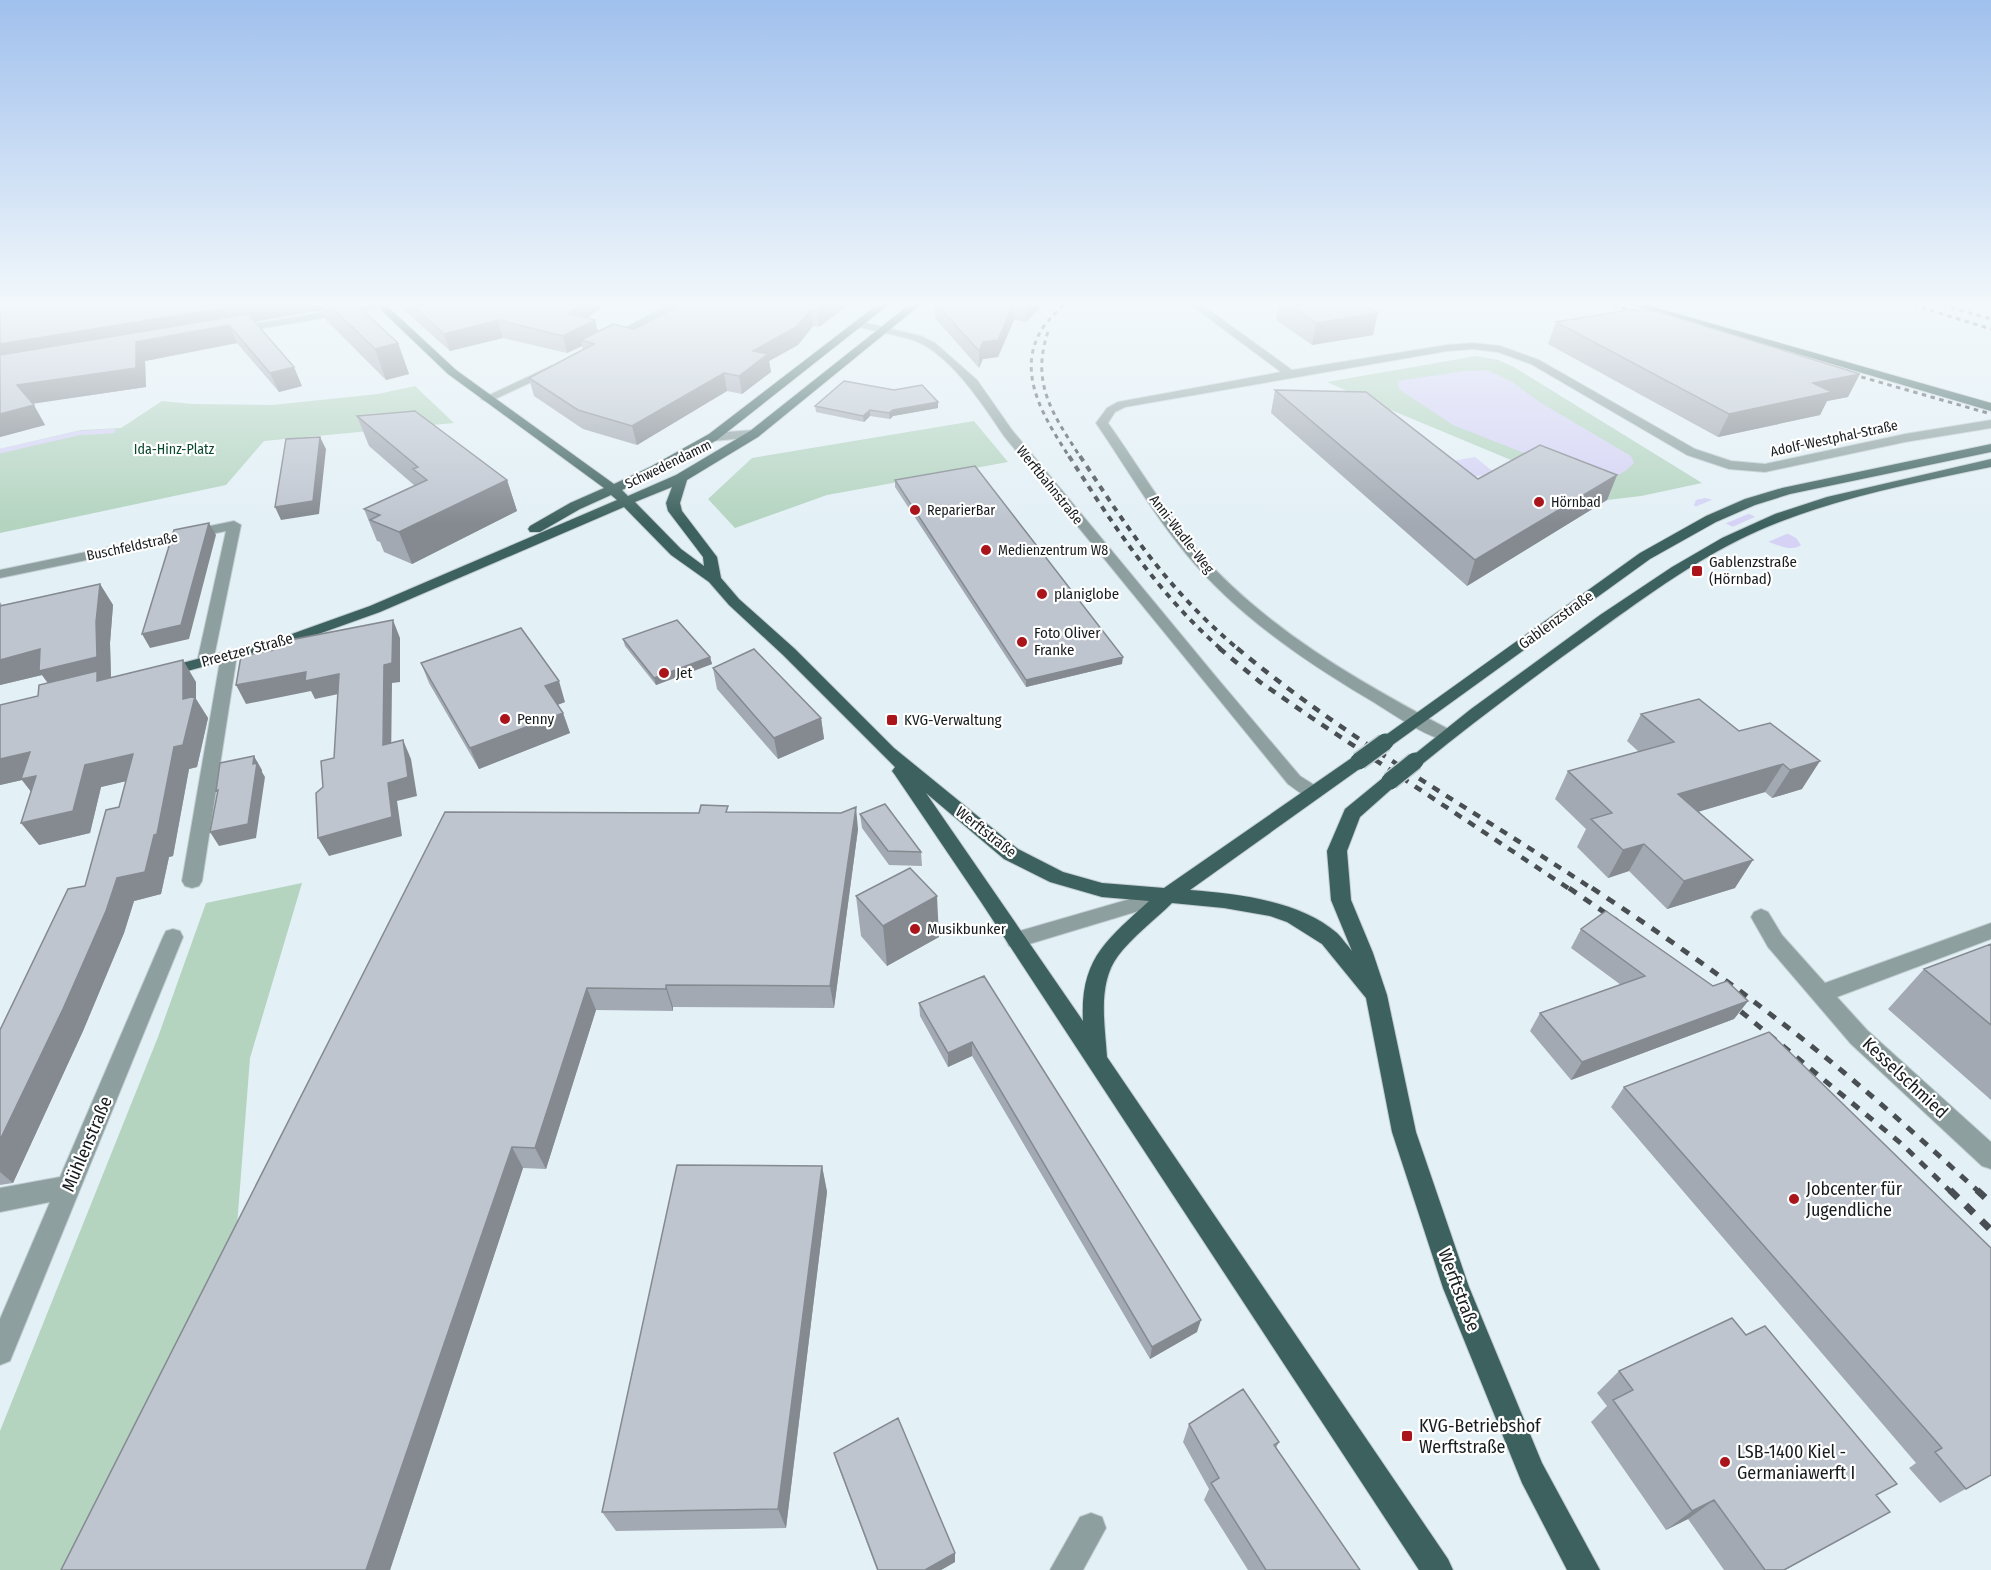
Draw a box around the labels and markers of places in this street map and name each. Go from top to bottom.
place label: Hörnbad [1551,494,1601,511]
marker: Hörnbad [1532,495,1546,509]
place label: ReparierBar [927,502,995,519]
marker: ReparierBar [908,503,922,517]
place label: Medienzentrum W8 [998,542,1108,559]
marker: Medienzentrum W8 [979,543,993,557]
place label: Gablenzstraße (Hörnbad) [1709,553,1797,588]
marker: Gablenzstraße (Hörnbad) [1690,564,1704,578]
place label: planiglobe [1054,585,1119,603]
marker: planiglobe [1035,587,1049,601]
place label: Foto Oliver Franke [1034,624,1101,659]
marker: Foto Oliver Franke [1015,635,1029,649]
place label: Jet [676,664,693,682]
marker: Jet [657,666,671,680]
place label: Penny [517,710,555,728]
place label: KVG-Verwaltung [904,711,1002,729]
marker: Penny [498,712,512,726]
marker: KVG-Verwaltung [885,713,899,727]
place label: Musikbunker [927,920,1007,938]
marker: Musikbunker [908,922,922,936]
place label: Jobcenter für Jugendliche [1806,1178,1903,1221]
marker: Jobcenter für Jugendliche [1787,1192,1801,1206]
place label: KVG-Betriebshof Werftstraße [1419,1415,1542,1458]
marker: KVG-Betriebshof Werftstraße [1400,1429,1414,1443]
place label: LSB-1400 Kiel - Germaniawerft I [1737,1441,1855,1484]
marker: LSB-1400 Kiel - Germaniawerft I [1718,1455,1732,1469]

